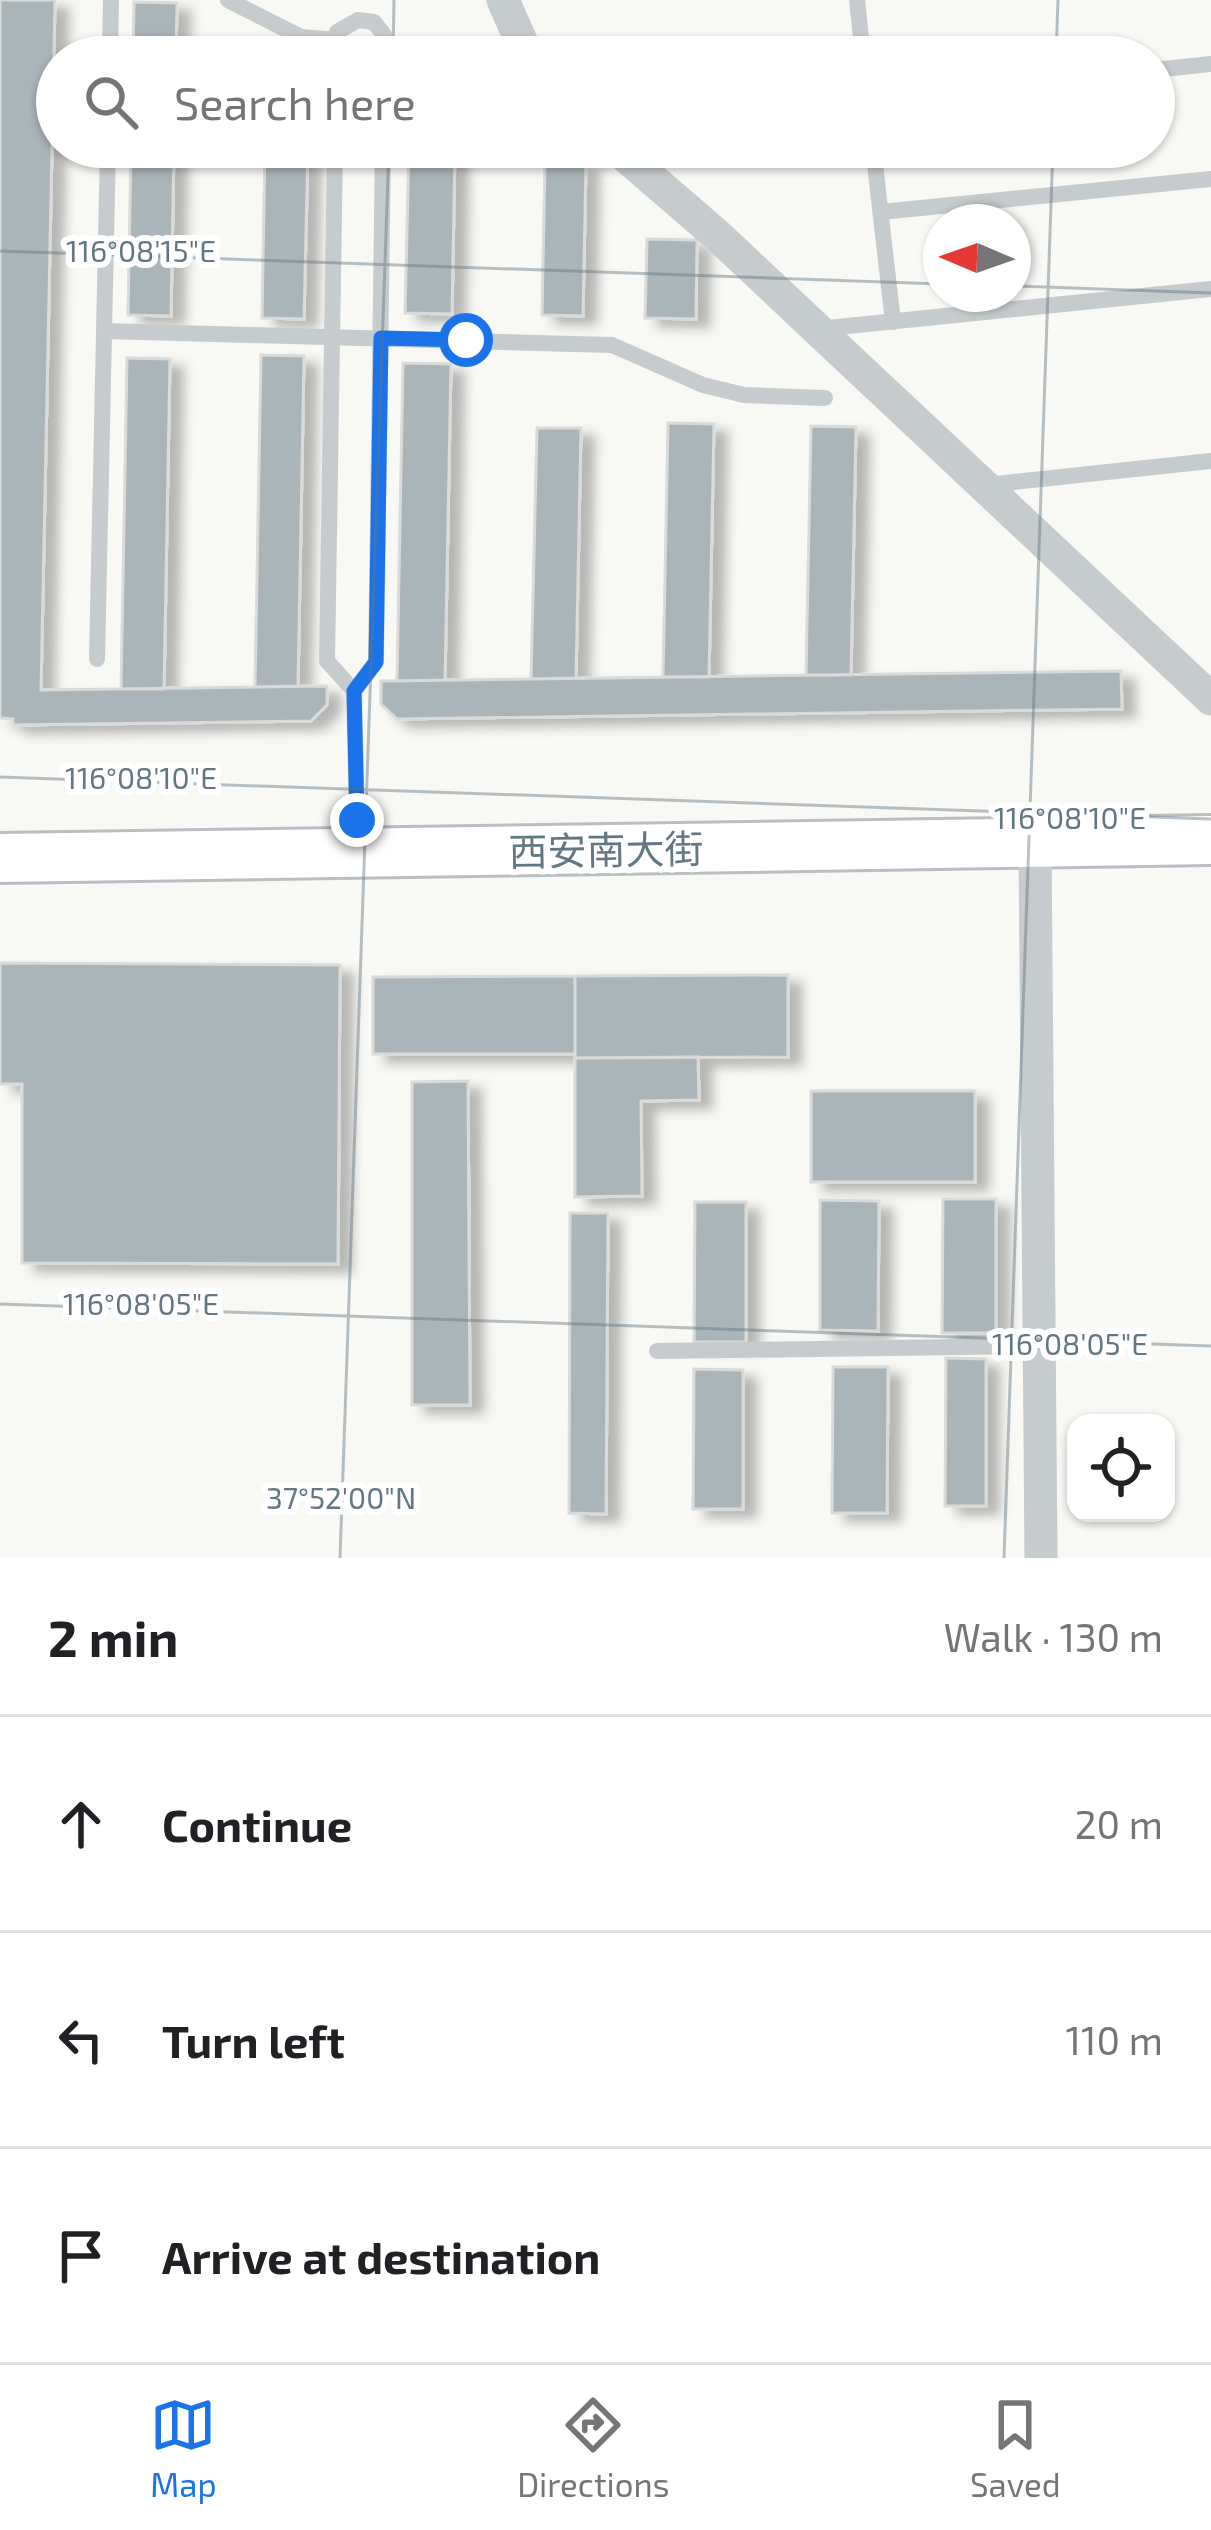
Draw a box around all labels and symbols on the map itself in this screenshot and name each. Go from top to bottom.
north arrow [923,204,1031,312]
text: 116°08'15"E [66,232,216,268]
route start [439,313,493,367]
text: 116°08'10"E [65,759,217,795]
route end [330,793,384,847]
text: 116°08'10"E [994,799,1146,835]
street label: 西安南大街 [508,824,704,874]
text: 116°08'05"E [63,1285,219,1321]
text: 116°08'05"E [992,1325,1148,1361]
text: 37°52'00"N [266,1479,416,1515]

